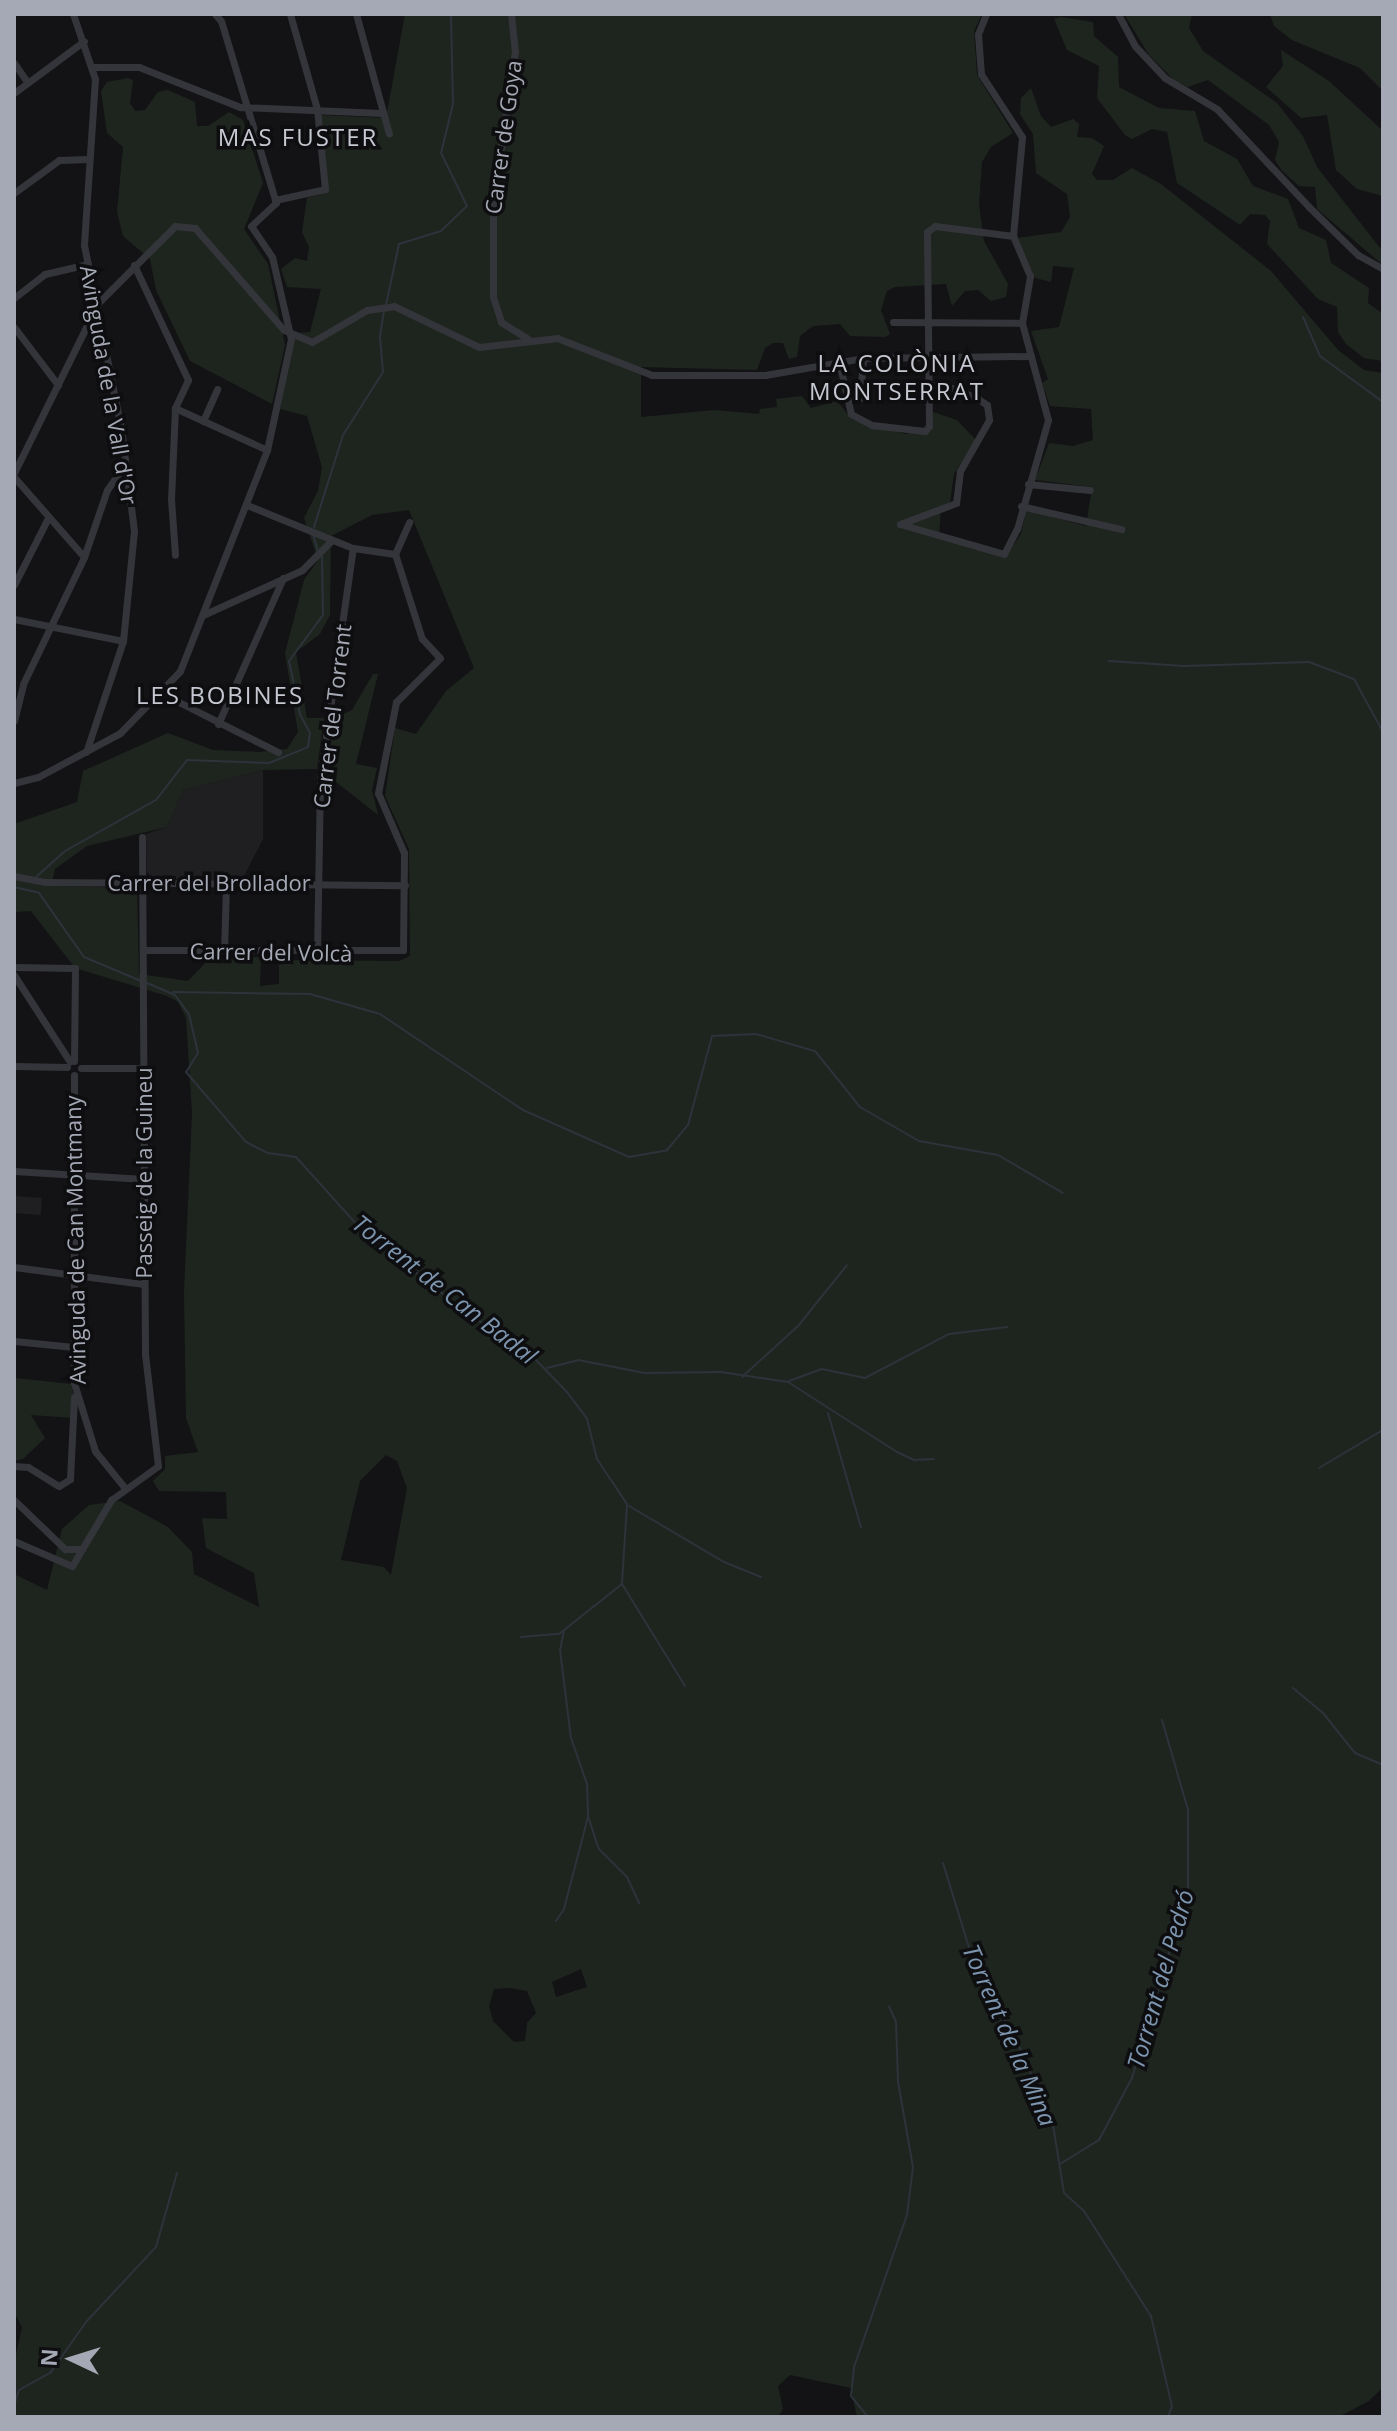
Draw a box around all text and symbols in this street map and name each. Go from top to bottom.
street label: Carrer de Goya [479,58,527,216]
district label: MAS FUSTER [218,123,378,151]
street label: Avinguda de la Vall d'Or [75,263,143,507]
district label: LA COLÒNIA MONTSERRAT [809,349,985,405]
street label: Carrer del Torrent [308,622,356,810]
district label: LES BOBINES [136,681,304,709]
street label: Carrer del Brollador [107,870,311,896]
street label: Carrer del Volcà [189,937,353,967]
street label: Passeig de la Guineu [131,1067,157,1279]
street label: Avinguda de Can Montmany [59,1095,91,1385]
water label: Torrent de Can Badal [347,1208,543,1370]
water label: Torrent del Pedró [1121,1886,1199,2072]
water label: Torrent de la Mina [957,1940,1063,2130]
north arrow [32,2319,112,2399]
text: N [32,2347,64,2367]

